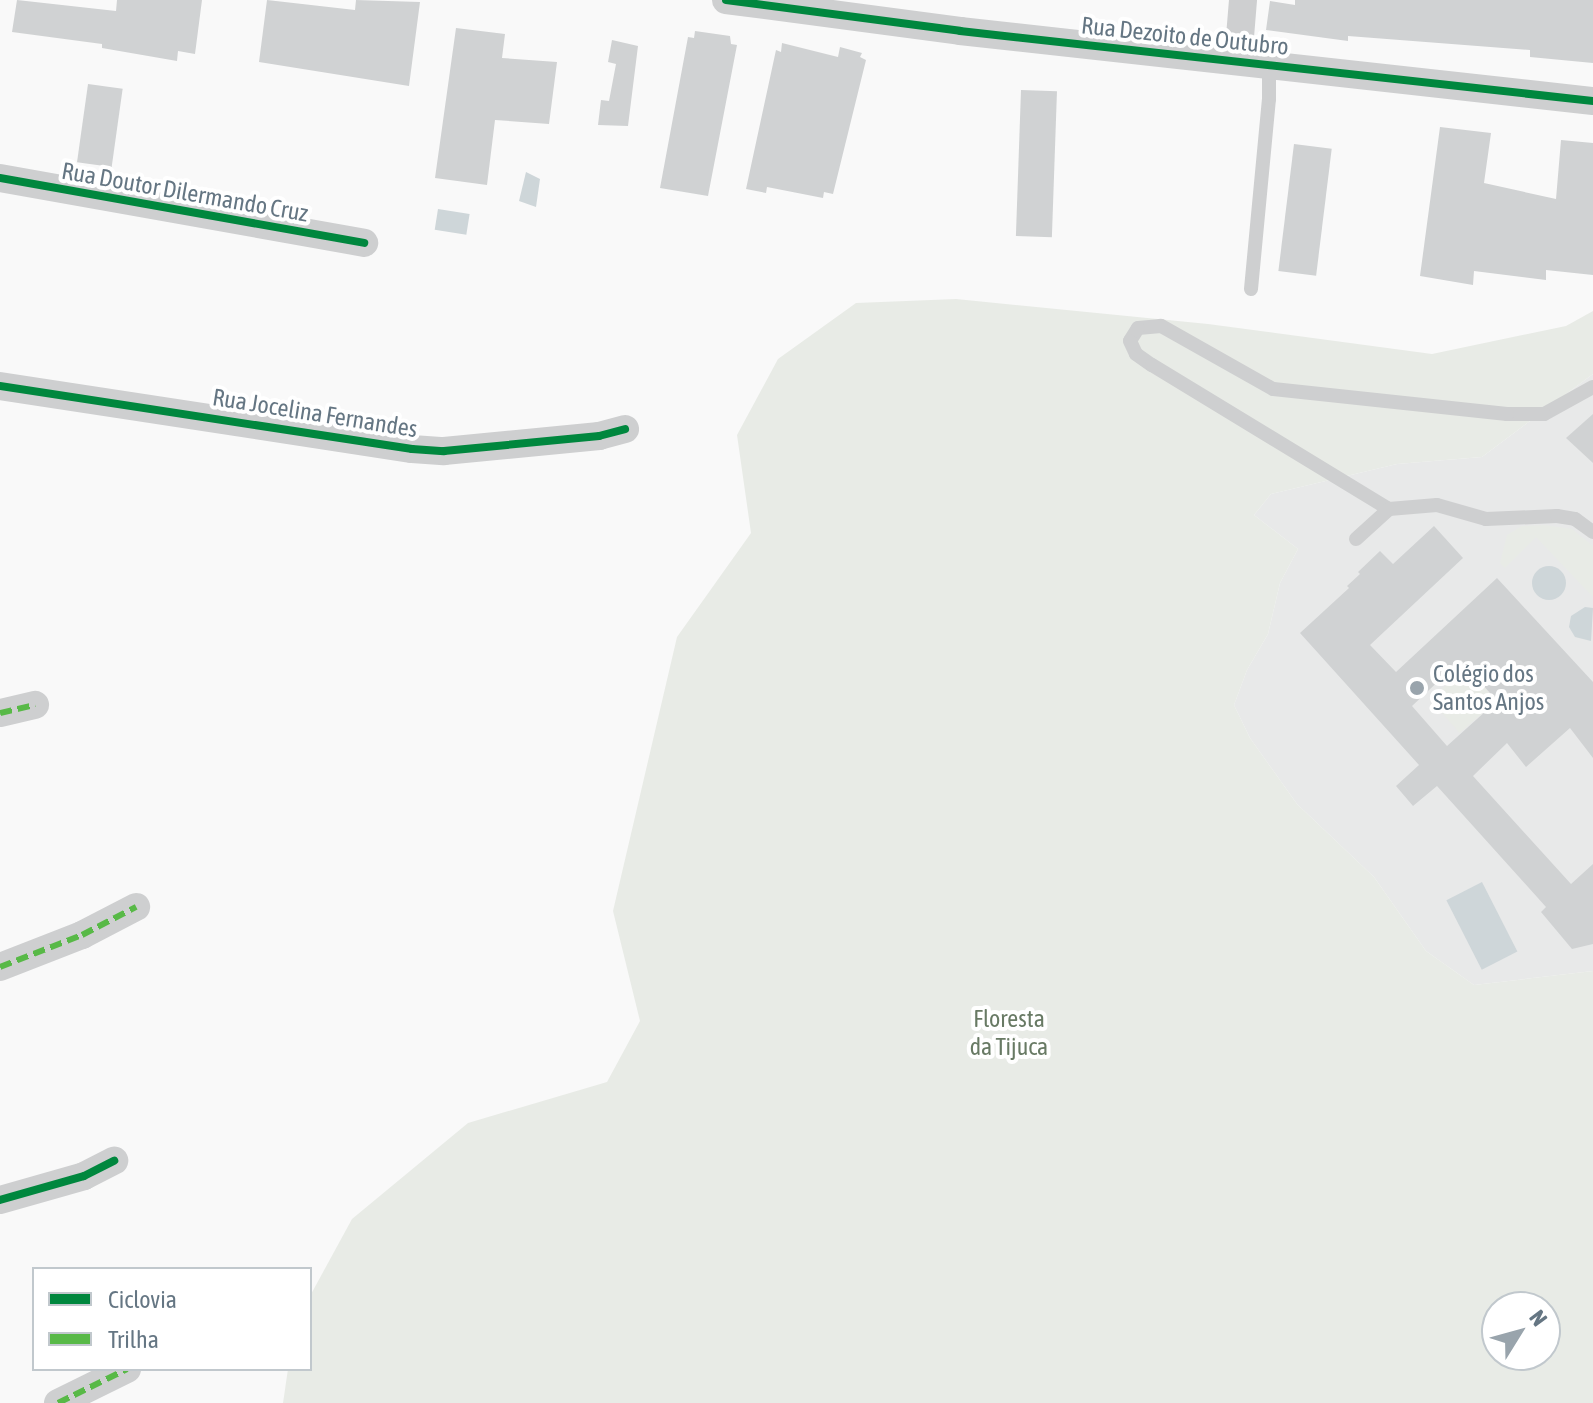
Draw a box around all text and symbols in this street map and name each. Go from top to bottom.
street label: Rua Dezoito de Outubro [1080,11,1290,61]
street label: Rua Doutor Dilermando Cruz [59,156,311,228]
street label: Rua Jocelina Fernandes [210,383,420,443]
place label: Colégio dos Santos Anjos [1433,660,1544,716]
marker: Colégio dos Santos Anjos [1408,679,1426,697]
park label: Floresta da Tijuca [970,1005,1048,1061]
legend [32,1267,312,1371]
text: Ciclovia [108,1286,177,1313]
north arrow [1481,1291,1561,1371]
text: N [1524,1305,1553,1331]
text: Trilha [108,1326,159,1353]

